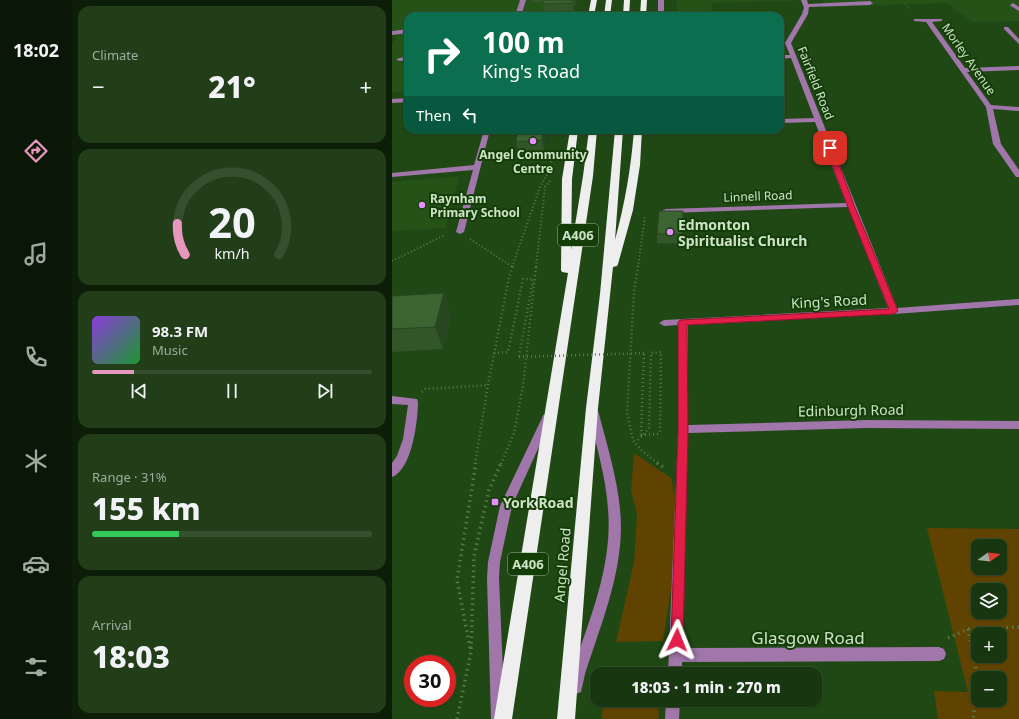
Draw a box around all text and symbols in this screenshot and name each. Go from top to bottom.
street label: Morley Avenue [938,20,1000,99]
text: 100 m [482,23,565,61]
icon: right [416,28,468,80]
text: 18:02 [13,38,59,62]
street label: Fairfield Road [794,44,838,122]
text: Climate [92,46,138,64]
text: King's Road [482,59,580,83]
text: 21° [208,66,256,107]
text: − [92,71,105,101]
text: + [359,71,372,101]
icon: left [459,104,481,126]
text: Then [416,105,451,125]
pin [813,131,847,165]
marker: Angel Community Centre [528,136,538,146]
icon: directions [22,137,50,165]
icon: arrive [819,137,841,159]
place label: Angel Community Centre [479,146,587,177]
street label: Linnell Road [723,186,793,206]
place label: Raynham Primary School [430,190,520,221]
text: 20 [208,194,256,250]
marker: Raynham Primary School [417,200,427,210]
place label: Edmonton Spiritualist Church [678,215,807,250]
road number: A406 [558,224,598,246]
marker: Edmonton Spiritualist Church [665,227,675,237]
icon: music [22,240,50,268]
text: km/h [214,243,250,262]
street label: King's Road [790,290,868,312]
text: 98.3 FM [152,321,208,341]
text: Music [152,341,188,359]
icon: phone [22,343,50,371]
icon: previous [128,380,150,402]
icon: pause [221,380,243,402]
icon: next [314,380,336,402]
street label: Edinburgh Road [798,400,904,420]
icon: climate [22,447,50,475]
text: Range · 31% [92,468,167,486]
text: 155 km [92,488,201,529]
place label: York Road [503,493,574,512]
marker: York Road [490,497,500,507]
street label: Angel Road [549,527,575,603]
north arrow [971,539,1007,575]
map controls [971,539,1007,707]
icon: car [22,550,50,578]
road number: A406 [508,553,548,575]
button: layers [971,583,1007,619]
text: Arrival [92,616,132,634]
position arrow [656,619,698,661]
street label: Glasgow Road [751,626,865,649]
button: + [971,627,1007,663]
text: 18:03 [92,636,170,677]
icon: filters [22,653,50,681]
speed limit sign: 30 [404,655,456,707]
button: − [971,671,1007,707]
text: 18:03 · 1 min · 270 m [631,677,781,697]

